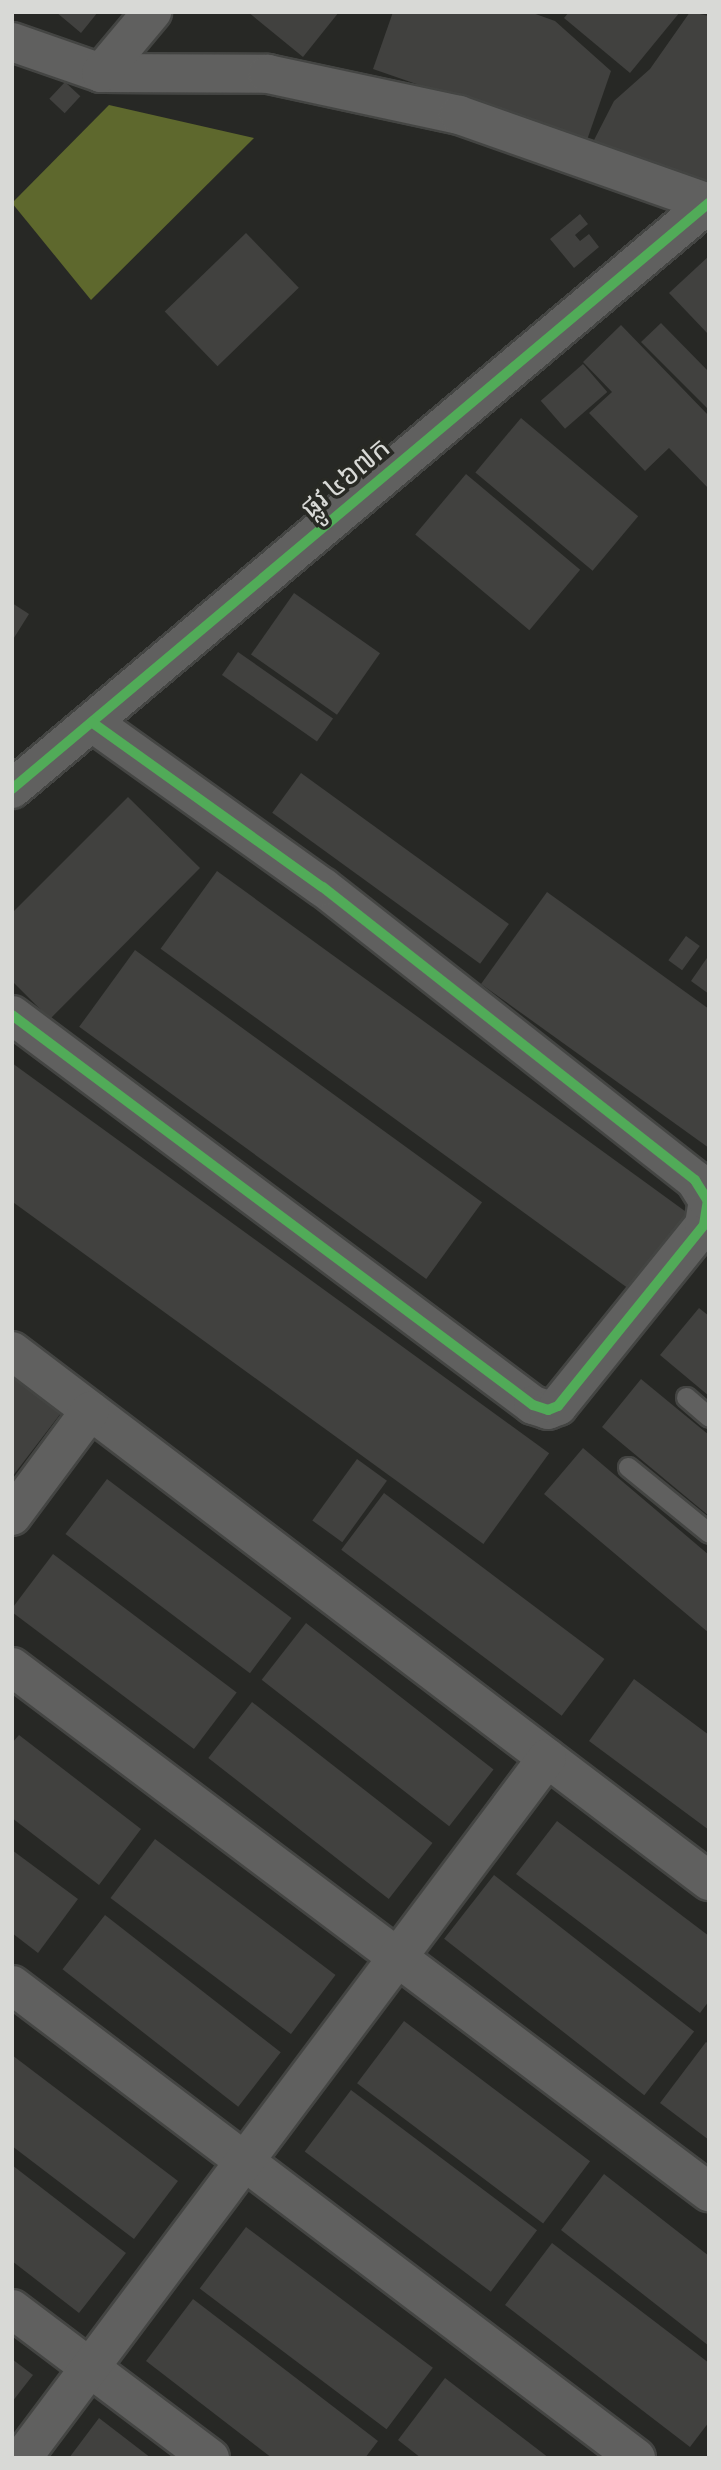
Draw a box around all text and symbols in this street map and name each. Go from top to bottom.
street label: ផ្លូវ ៤៦៧ក [294,432,398,526]

